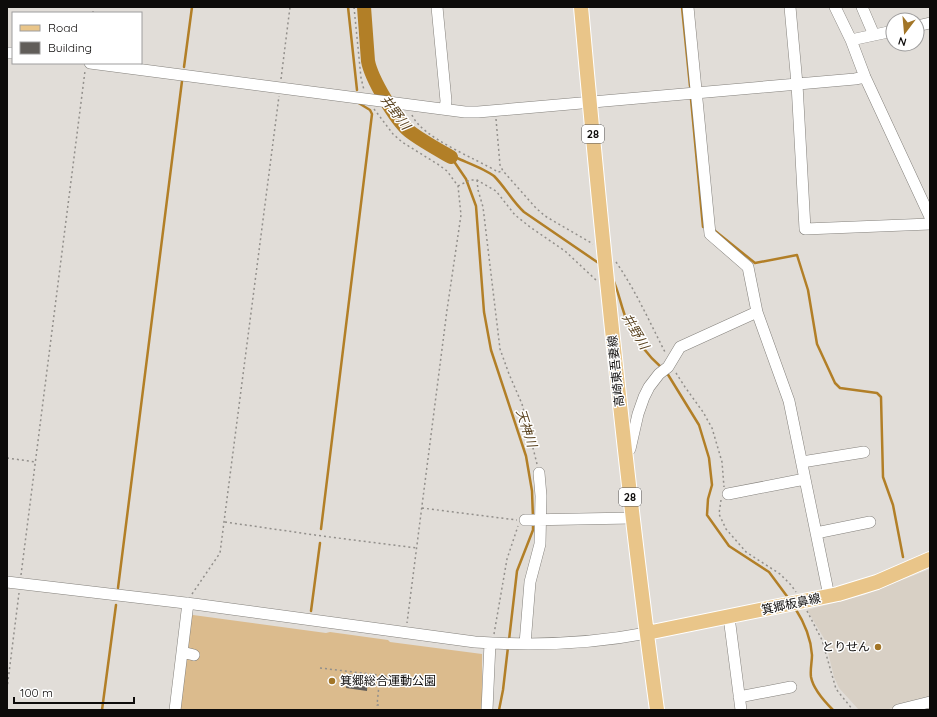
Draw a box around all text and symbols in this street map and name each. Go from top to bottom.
legend [12,12,142,64]
north arrow [885,12,925,52]
text: Road [48,20,78,35]
text: N [896,34,908,49]
text: Building [48,40,92,55]
water label: 井野川 [378,92,415,134]
road number: 28 [582,125,604,143]
water label: 井野川 [619,310,654,354]
street label: 高崎東吾妻線 [604,334,627,408]
water label: 天神川 [513,407,541,451]
road number: 28 [619,488,641,506]
street label: 箕郷板鼻線 [760,590,822,617]
place label: とりせん [822,639,870,654]
marker: とりせん [873,642,883,652]
place label: 箕郷総合運動公園 [340,673,436,688]
marker: 箕郷総合運動公園 [327,676,337,686]
scale bar [14,679,134,705]
text: 100 m [20,685,53,700]

